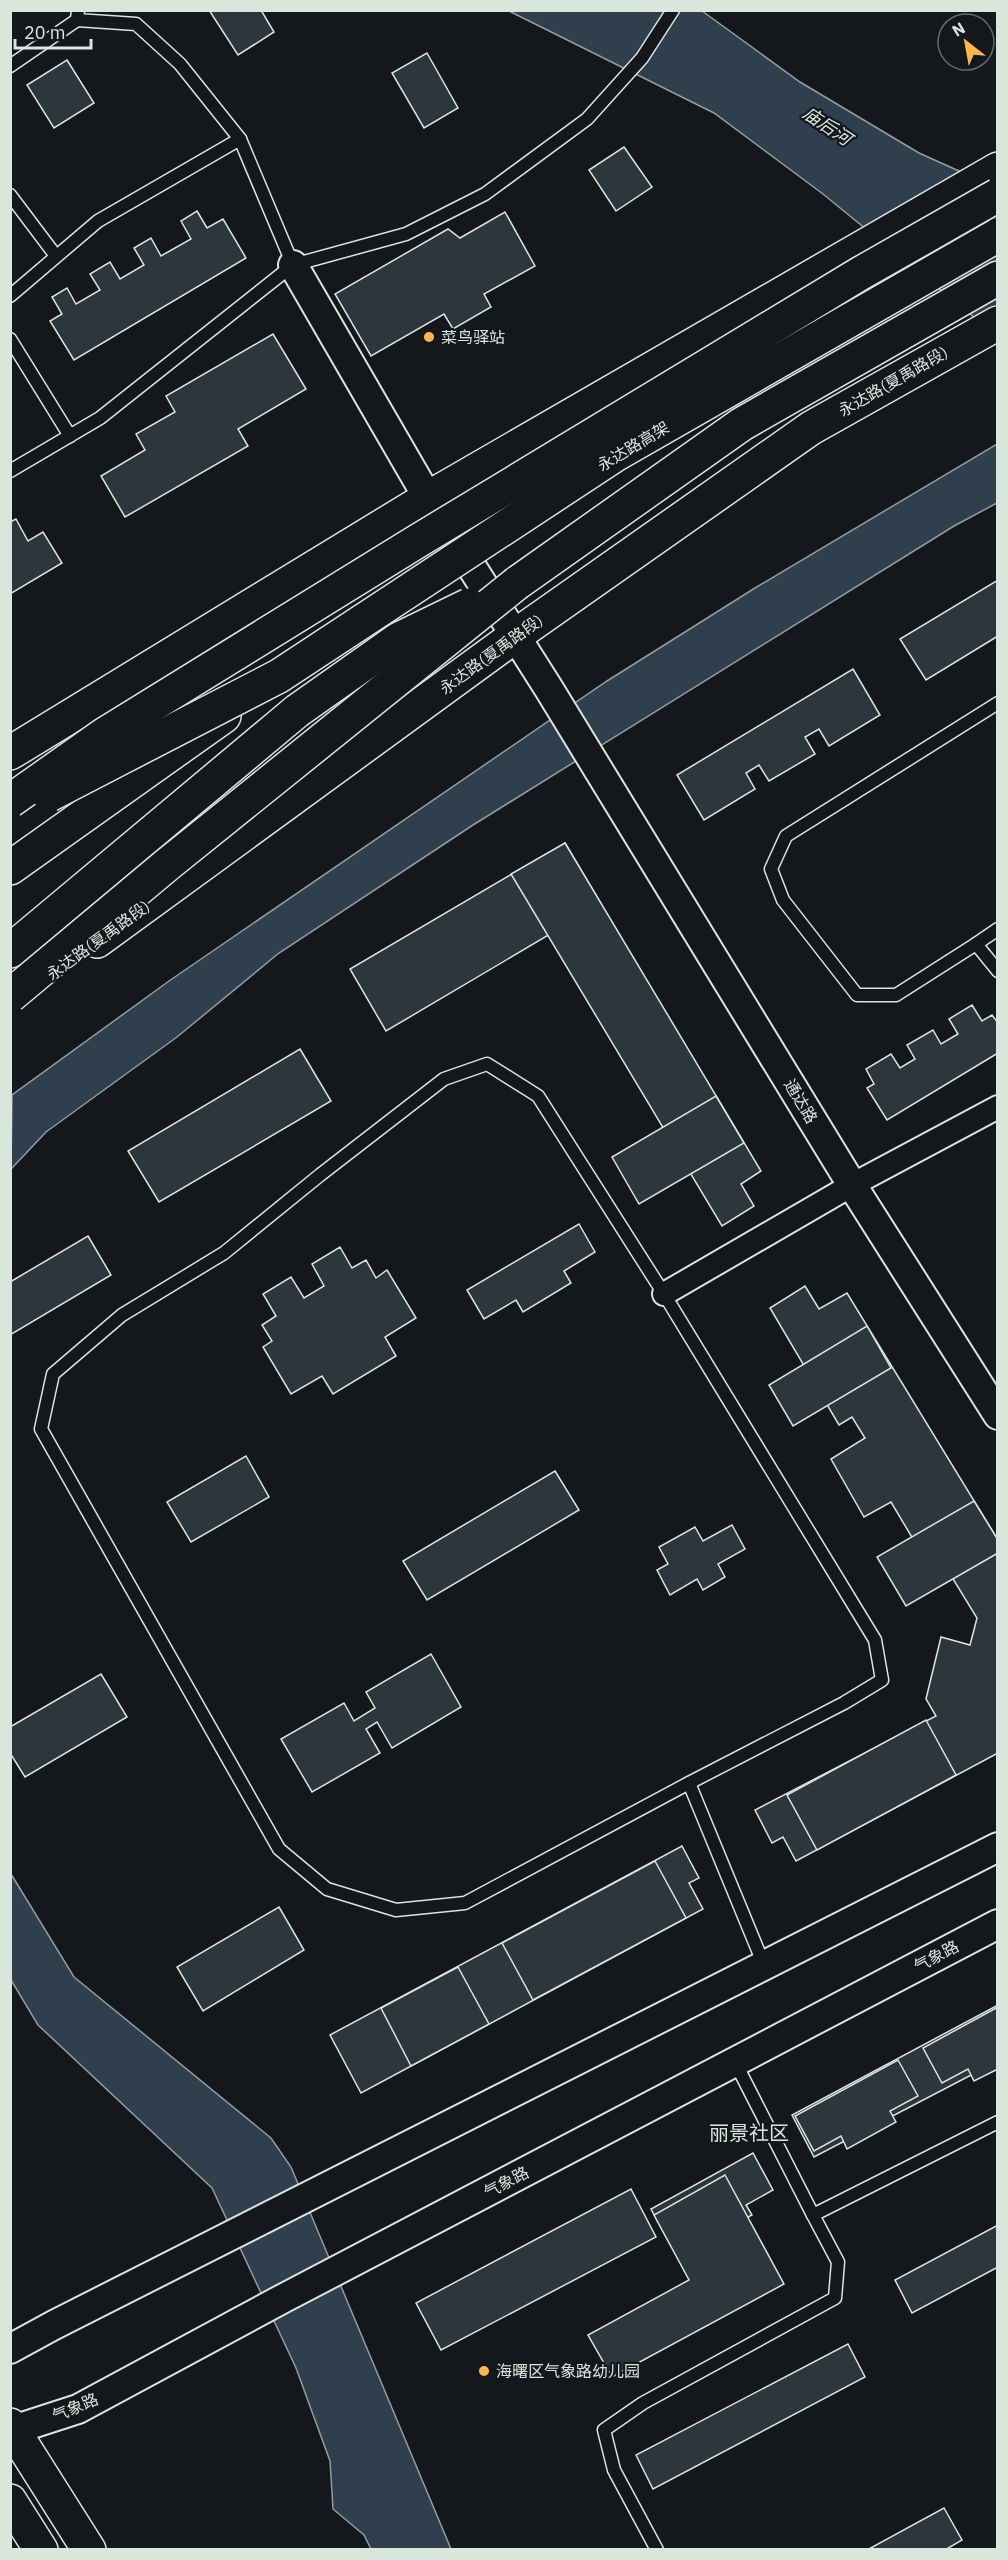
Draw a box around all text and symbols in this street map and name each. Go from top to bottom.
scale bar [15,12,92,50]
north arrow [936,12,996,72]
text: N [948,18,968,41]
text: 20 m [24,21,66,44]
water label: 庙后河 [798,101,859,152]
place label: 菜鸟驿站 [441,327,505,347]
marker: 菜鸟驿站 [422,330,436,344]
street label: 永达路(夏禹路段) [835,342,951,420]
street label: 永达路高架 [594,417,672,475]
street label: 永达路(夏禹路段) [435,610,547,698]
street label: 永达路(夏禹路段) [42,896,154,984]
street label: 通达路 [780,1075,822,1127]
street label: 气象路 [910,1936,962,1976]
district label: 丽景社区 [709,2119,789,2146]
street label: 气象路 [480,2162,532,2202]
place label: 海曙区气象路幼儿园 [496,2361,640,2381]
marker: 海曙区气象路幼儿园 [477,2364,491,2378]
street label: 气象路 [49,2388,101,2426]

